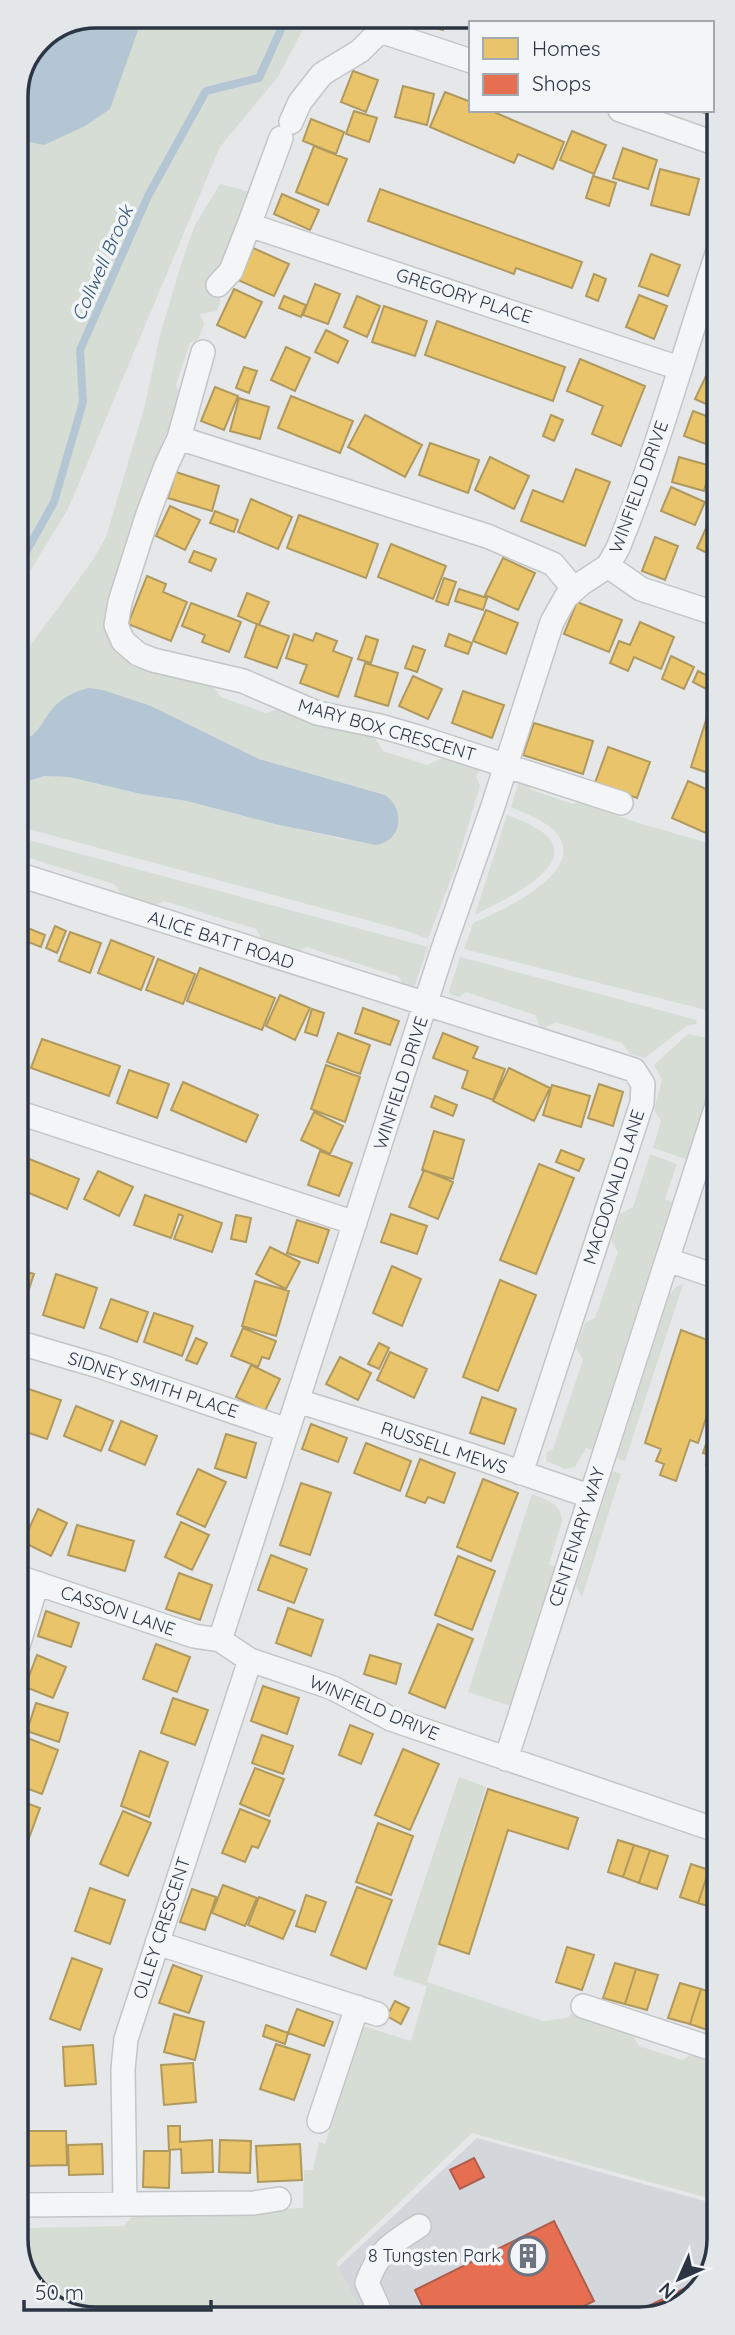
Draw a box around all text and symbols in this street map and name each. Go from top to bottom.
legend [469,21,714,112]
text: Homes [532,35,601,61]
text: Shops [532,70,591,96]
water label: Collwell Brook [66,200,139,324]
street label: GREGORY PLACE [393,263,535,328]
street label: WINFIELD DRIVE [604,418,673,556]
street label: MARY BOX CRESCENT [295,693,479,766]
street label: ALICE BATT ROAD [145,905,297,974]
street label: WINFIELD DRIVE [368,1013,433,1153]
street label: MACDONALD LANE [578,1106,649,1267]
street label: SIDNEY SMITH PLACE [65,1346,241,1423]
street label: RUSSELL MEWS [378,1416,510,1479]
street label: CENTENARY WAY [543,1464,610,1610]
street label: CASSON LANE [58,1580,179,1641]
street label: WINFIELD DRIVE [306,1670,443,1745]
street label: OLLEY CRESCENT [128,1854,195,2002]
building icon: 8 Tungsten Park [507,2235,549,2277]
place label: 8 Tungsten Park [368,2244,501,2267]
north arrow [644,2244,714,2314]
scale bar [24,2268,212,2312]
text: N [654,2278,680,2304]
text: 50 m [35,2279,84,2305]

